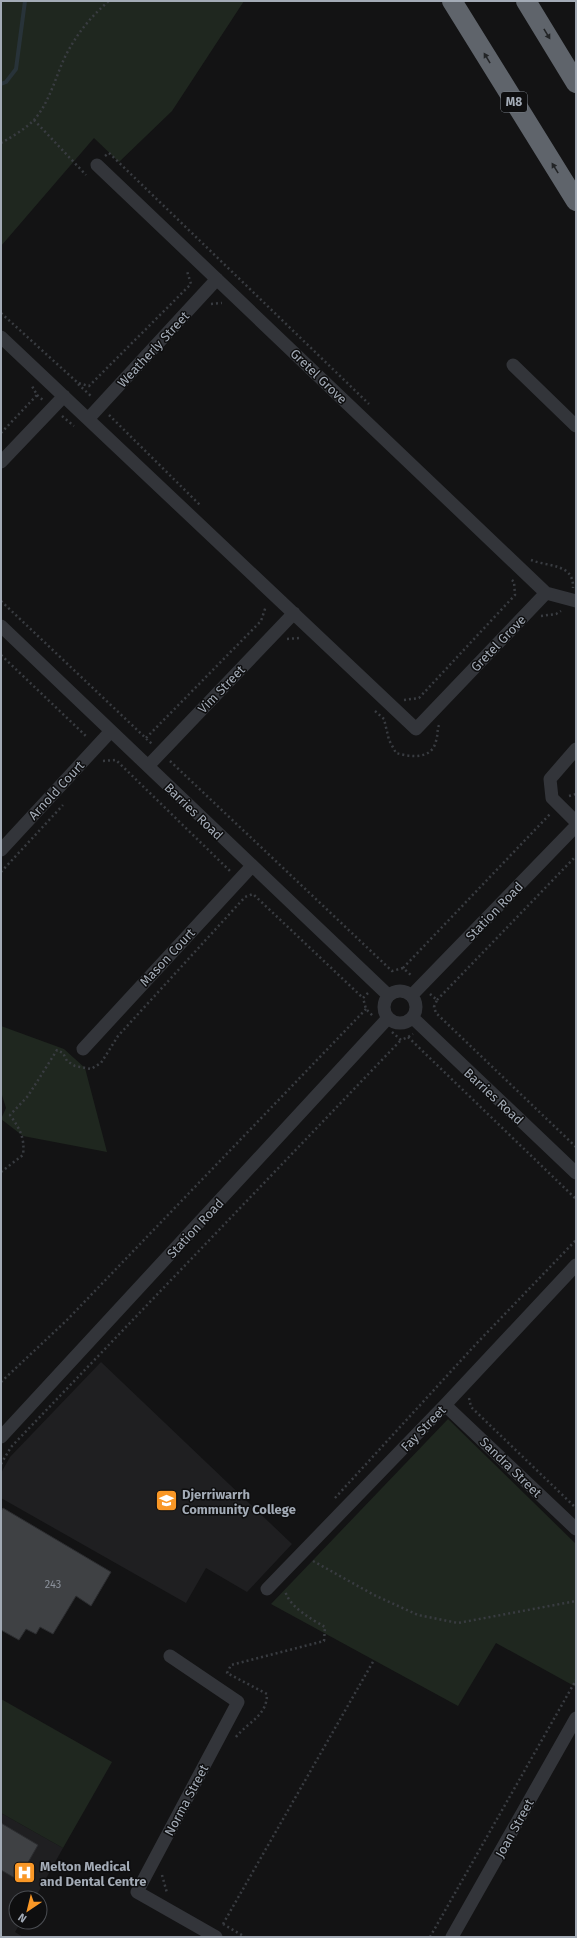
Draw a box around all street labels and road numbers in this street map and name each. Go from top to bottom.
road number: M8 [501,92,527,112]
street label: Weatherly Street [115,308,192,390]
street label: Gretel Grove [287,346,350,407]
street label: Gretel Grove [468,612,529,675]
street label: Vim Street [195,662,248,716]
street label: Arnold Court [25,758,87,823]
street label: Barries Road [161,780,226,843]
street label: Station Road [463,879,526,944]
street label: Mason Court [137,925,198,989]
street label: Barries Road [461,1065,526,1128]
street label: Station Road [164,1196,227,1261]
street label: Fay Street [398,1402,449,1454]
street label: Sandra Street [477,1434,545,1501]
street label: Norma Street [161,1762,212,1838]
street label: Joan Street [492,1796,537,1860]

